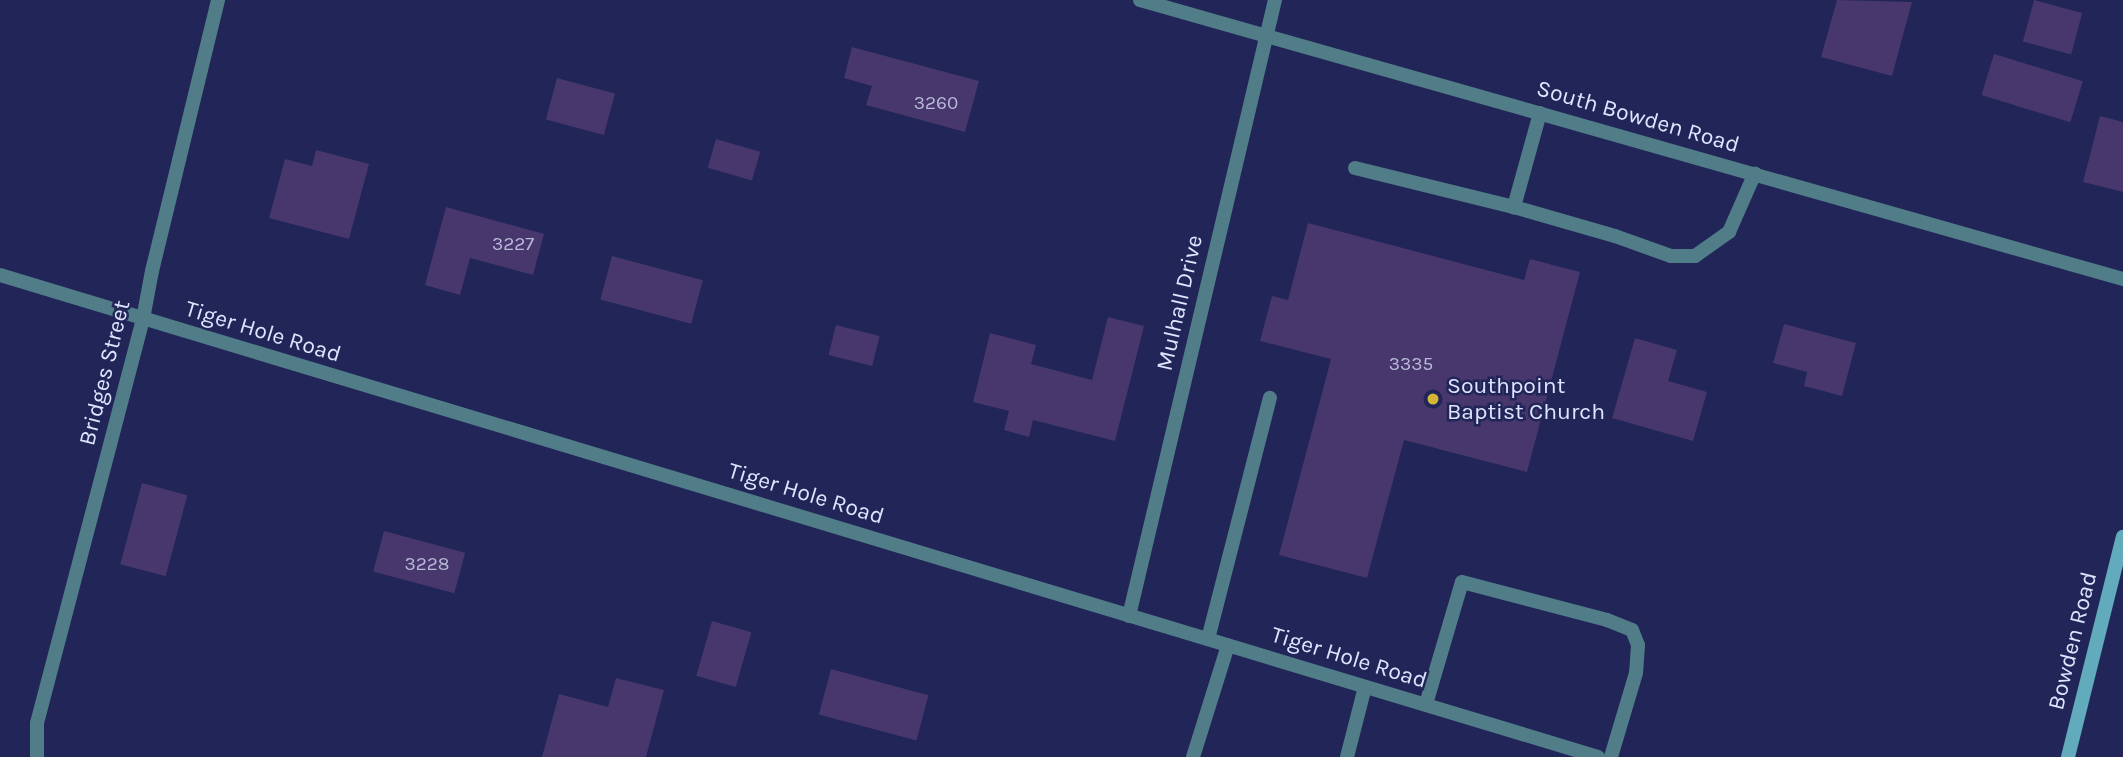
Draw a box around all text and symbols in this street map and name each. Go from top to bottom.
street label: South Bowden Road [1533,75,1743,159]
house number: 3260 [914,93,958,115]
street label: Mulhall Drive [1151,232,1209,374]
house number: 3227 [492,234,534,256]
street label: Tiger Hole Road [182,295,344,369]
street label: Bridges Street [74,298,136,448]
house number: 3335 [1389,354,1433,376]
place label: Southpoint Baptist Church [1447,372,1605,426]
marker: Southpoint Baptist Church [1425,391,1441,407]
street label: Tiger Hole Road [725,457,887,531]
house number: 3228 [405,554,449,576]
street label: Bowden Road [2043,569,2103,713]
street label: Tiger Hole Road [1268,621,1430,695]

